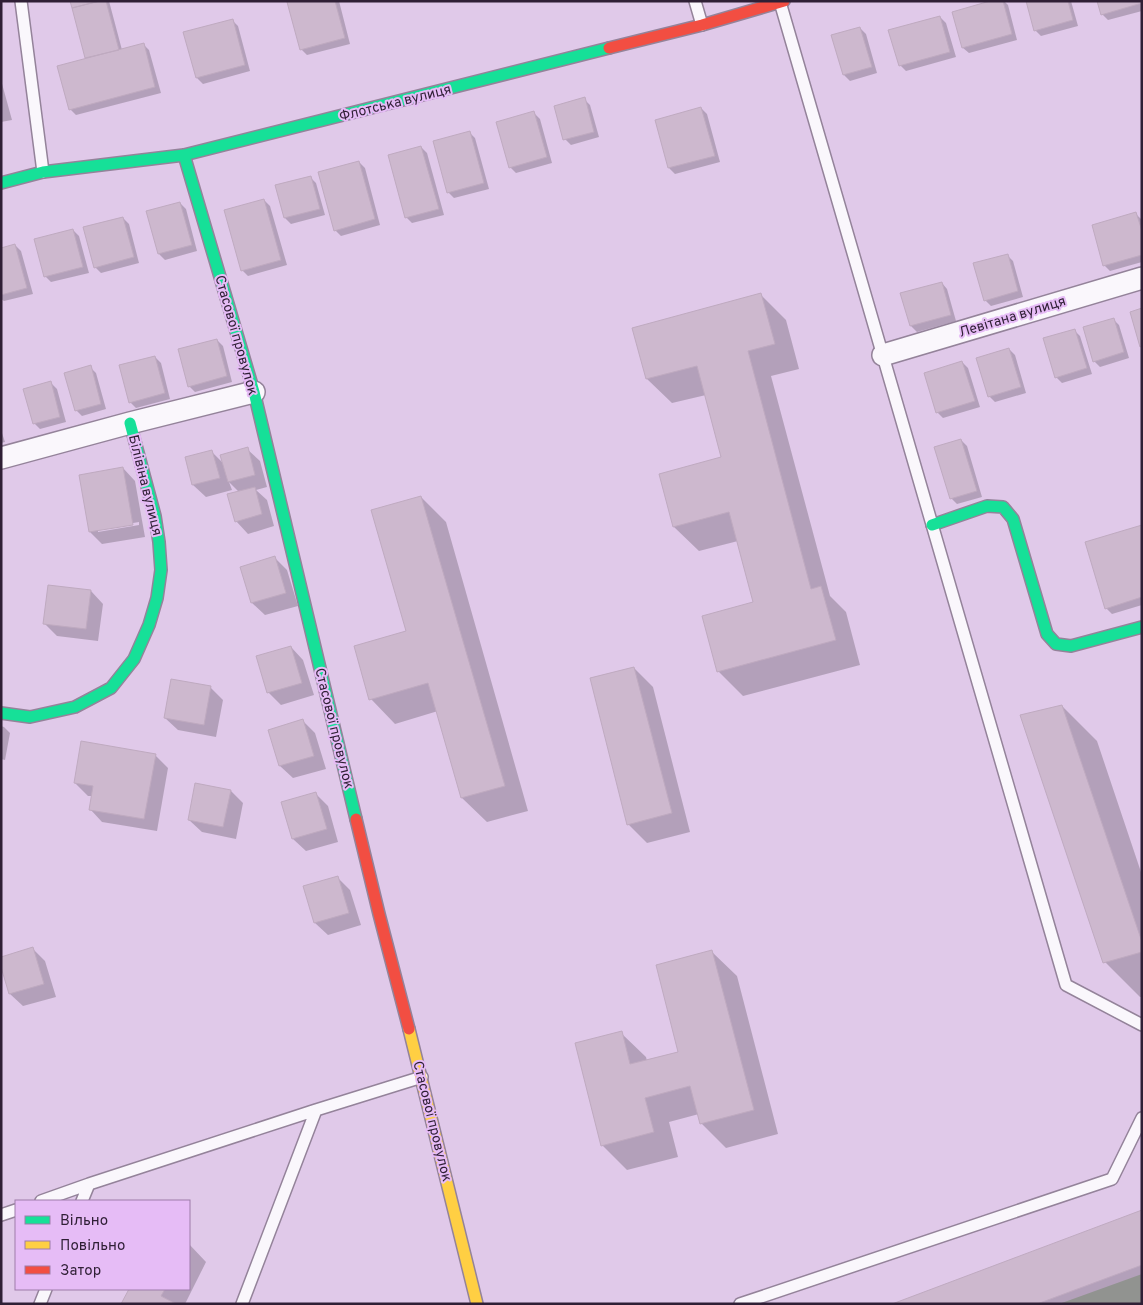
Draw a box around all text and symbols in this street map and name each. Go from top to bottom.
street label: Флотська вулиця [337,81,453,126]
street label: Стасової провулок [210,274,261,397]
street label: Левітана вулиця [957,293,1068,342]
street label: Білівіна вулиця [124,433,165,538]
street label: Стасової провулок [310,666,357,791]
street label: Стасової провулок [408,1059,455,1184]
legend [15,1200,190,1290]
text: Вільно [60,1212,108,1231]
text: Повільно [60,1237,125,1256]
text: Затор [60,1262,101,1281]

